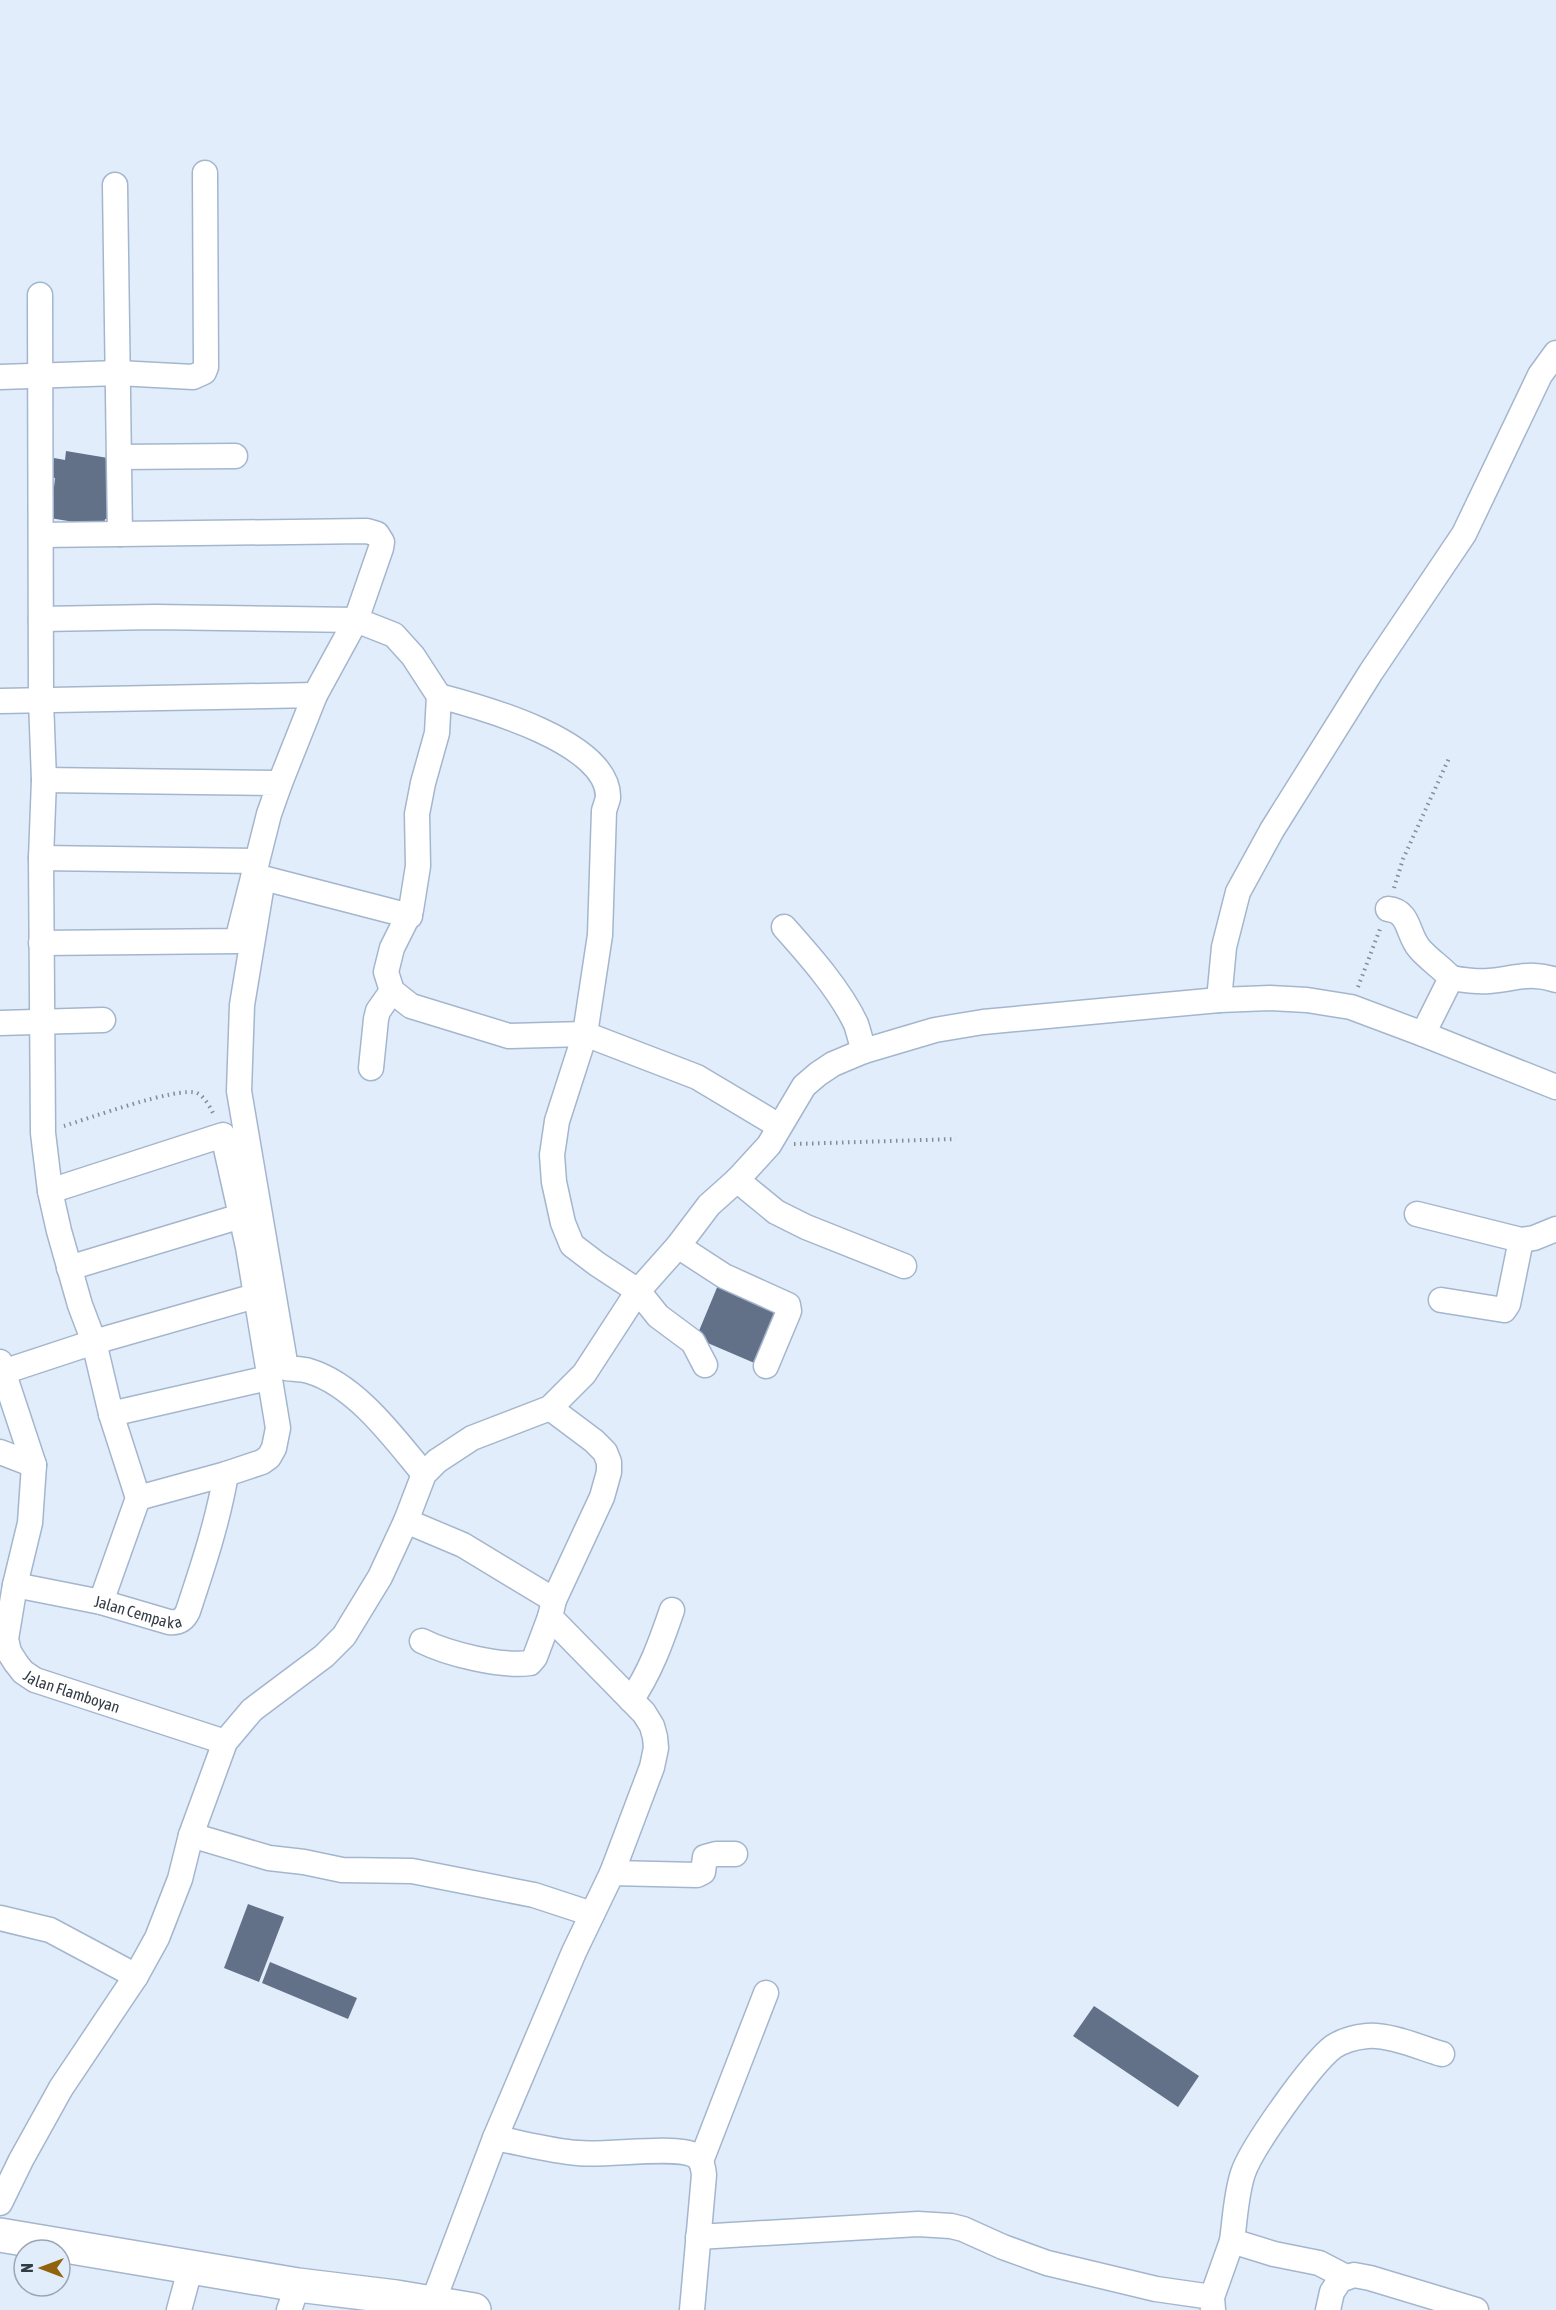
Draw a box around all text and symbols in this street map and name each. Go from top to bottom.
street label: Jalan Cempaka [93,1592,184,1631]
street label: Jalan Flamboyan [20,1666,122,1716]
north arrow [12,2238,72,2298]
text: N [18,2263,36,2273]

